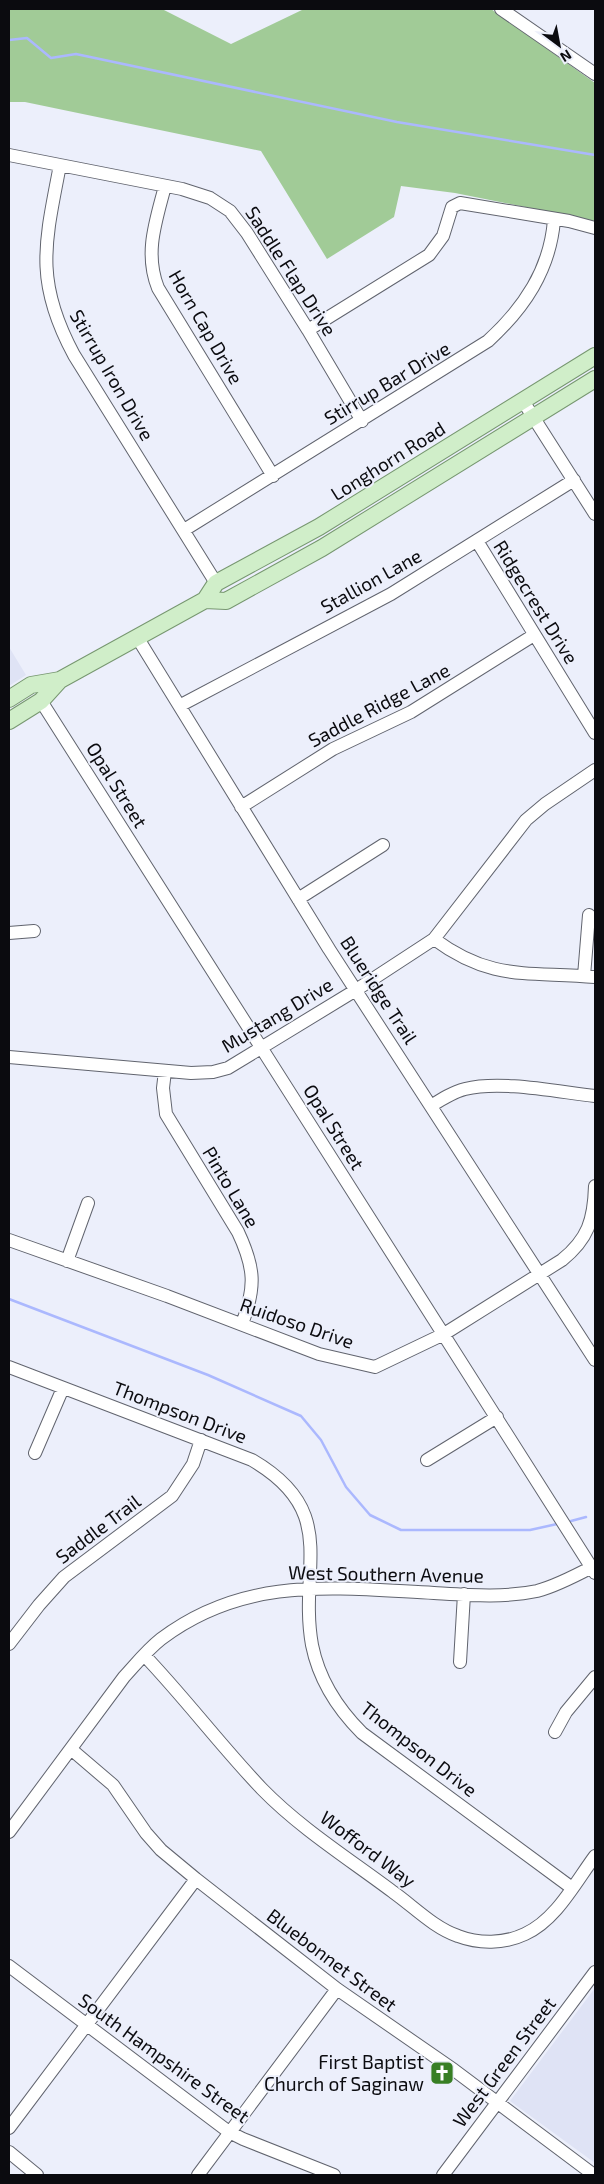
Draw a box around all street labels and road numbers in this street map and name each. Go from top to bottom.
street label: Saddle Flap Drive [241,202,342,340]
street label: Horn Cap Drive [164,266,248,388]
street label: Stirrup Iron Drive [66,305,159,444]
street label: Stirrup Bar Drive [320,336,454,429]
street label: Longhorn Road [326,416,449,505]
street label: Ridgecrest Drive [489,536,584,668]
street label: Stallion Lane [316,543,425,618]
street label: Saddle Ridge Lane [304,658,453,751]
street label: Opal Street [82,738,153,832]
street label: Blueridge Trail [336,932,423,1048]
street label: Mustang Drive [217,972,337,1057]
street label: Opal Street [299,1080,370,1174]
street label: Pinto Lane [198,1142,265,1232]
street label: Ruidoso Drive [237,1292,357,1353]
street label: Thompson Drive [110,1375,250,1448]
street label: Saddle Trail [51,1489,145,1568]
street label: West Southern Avenue [288,1560,484,1587]
street label: Thompson Drive [357,1696,482,1801]
street label: Wofford Way [316,1805,420,1892]
street label: Bluebonnet Street [263,1903,402,2016]
street label: South Hampshire Street [74,1988,254,2127]
street label: West Green Street [447,1992,560,2131]

